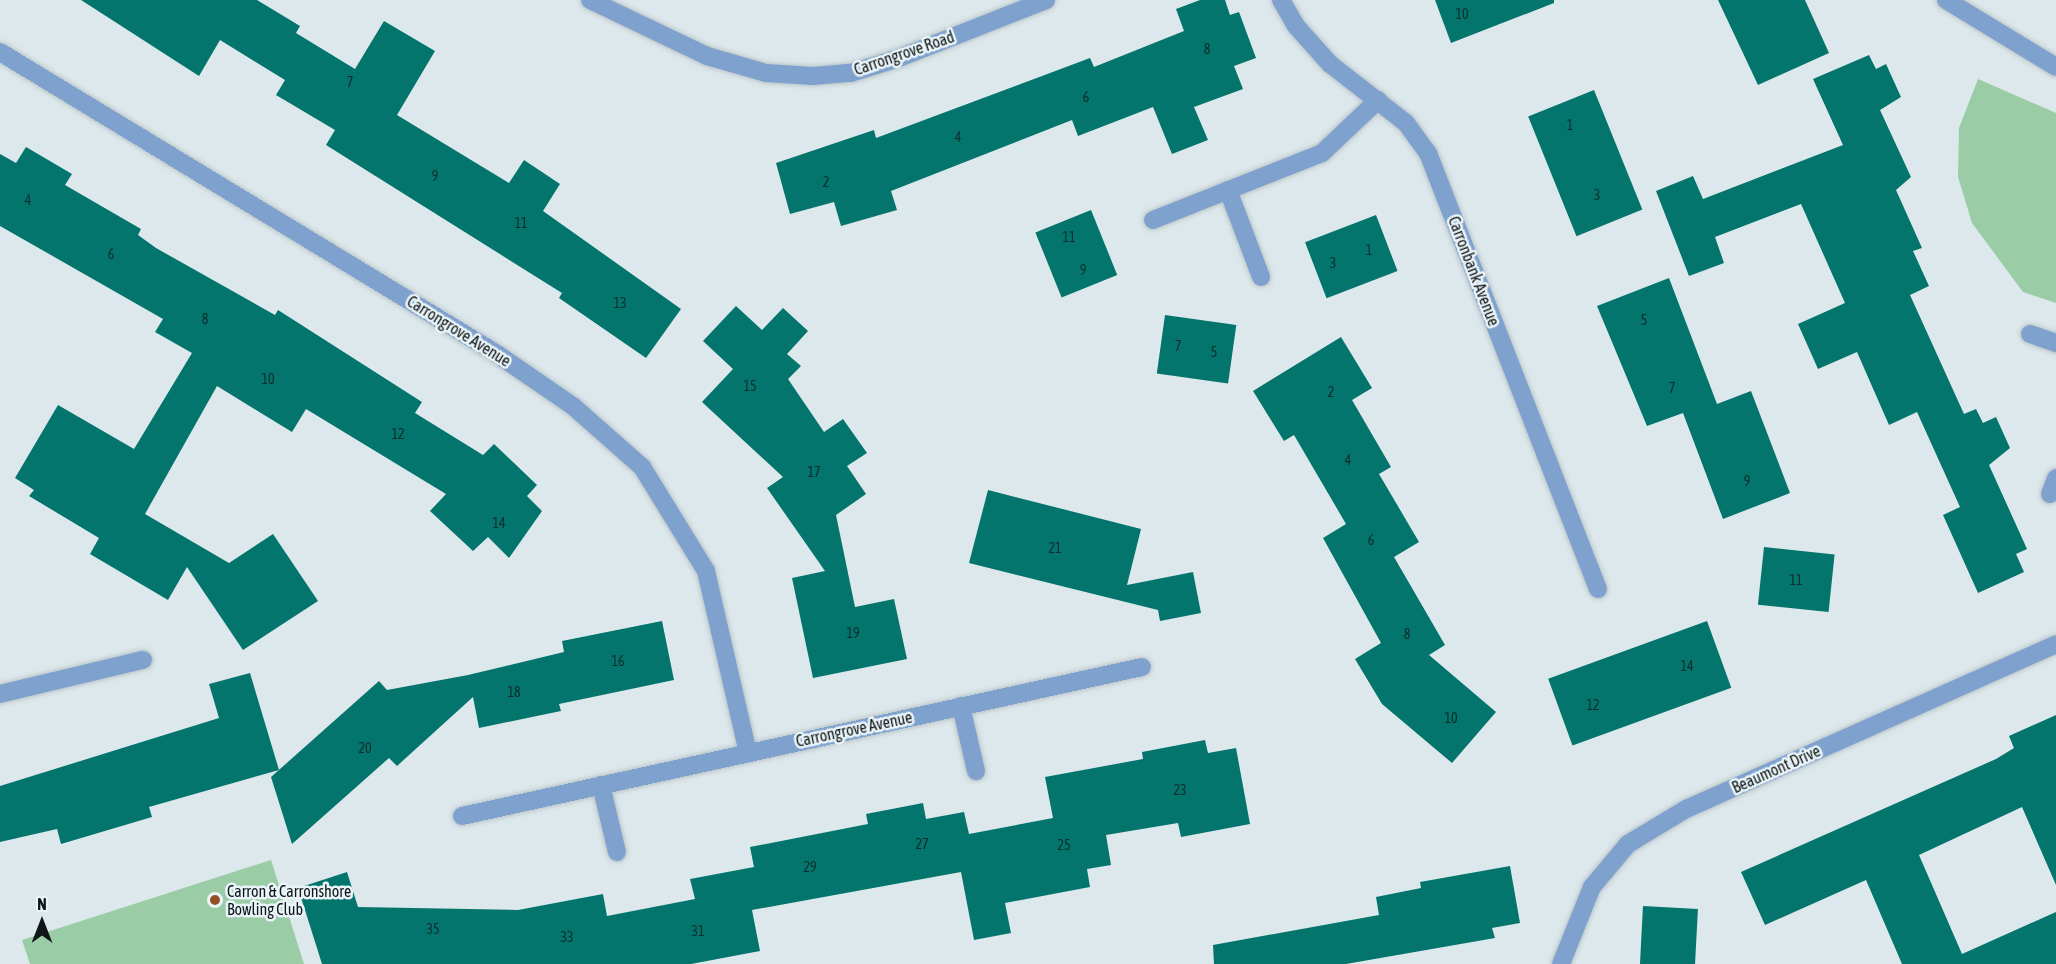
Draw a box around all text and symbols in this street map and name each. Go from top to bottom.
house number: 10 [1455,6,1469,22]
street label: Carrongrove Road [851,27,957,79]
house number: 8 [1204,41,1210,57]
house number: 7 [347,74,353,90]
house number: 6 [1083,89,1089,105]
house number: 1 [1567,117,1573,133]
house number: 4 [955,129,961,145]
house number: 9 [432,168,438,184]
house number: 2 [823,174,829,190]
house number: 3 [1594,187,1600,203]
house number: 4 [25,192,31,208]
street label: Carronbank Avenue [1444,214,1504,328]
house number: 11 [514,215,528,231]
house number: 11 [1062,229,1076,245]
house number: 1 [1366,242,1372,258]
house number: 6 [108,246,114,262]
house number: 3 [1330,255,1336,271]
house number: 9 [1080,262,1086,278]
street label: Carrongrove Avenue [404,291,514,371]
house number: 13 [613,295,627,311]
house number: 8 [202,311,208,327]
house number: 5 [1641,312,1647,328]
house number: 7 [1175,338,1181,354]
house number: 5 [1211,344,1217,360]
house number: 10 [261,371,275,387]
house number: 15 [743,378,757,394]
house number: 7 [1669,380,1675,396]
house number: 2 [1328,384,1334,400]
house number: 12 [391,426,405,442]
house number: 4 [1345,452,1351,468]
house number: 17 [807,464,821,480]
house number: 9 [1744,473,1750,489]
house number: 14 [492,515,506,531]
house number: 6 [1368,532,1374,548]
house number: 21 [1048,540,1062,556]
house number: 11 [1789,572,1803,588]
house number: 19 [846,625,860,641]
house number: 8 [1404,626,1410,642]
house number: 16 [611,653,625,669]
house number: 14 [1680,658,1694,674]
house number: 18 [507,684,521,700]
house number: 12 [1586,697,1600,713]
street label: Carrongrove Avenue [794,707,914,751]
house number: 10 [1444,710,1458,726]
house number: 20 [358,740,372,756]
street label: Beaumont Drive [1729,741,1823,797]
house number: 23 [1173,782,1187,798]
house number: 27 [915,836,929,852]
house number: 25 [1057,837,1071,853]
house number: 29 [803,859,817,875]
place label: Carron & Carronshore Bowling Club [227,881,351,919]
north arrow [12,892,72,952]
marker: Carron & Carronshore Bowling Club [208,893,222,907]
text: N [37,895,47,913]
house number: 35 [426,921,440,937]
house number: 31 [691,923,705,939]
house number: 33 [560,929,574,945]

